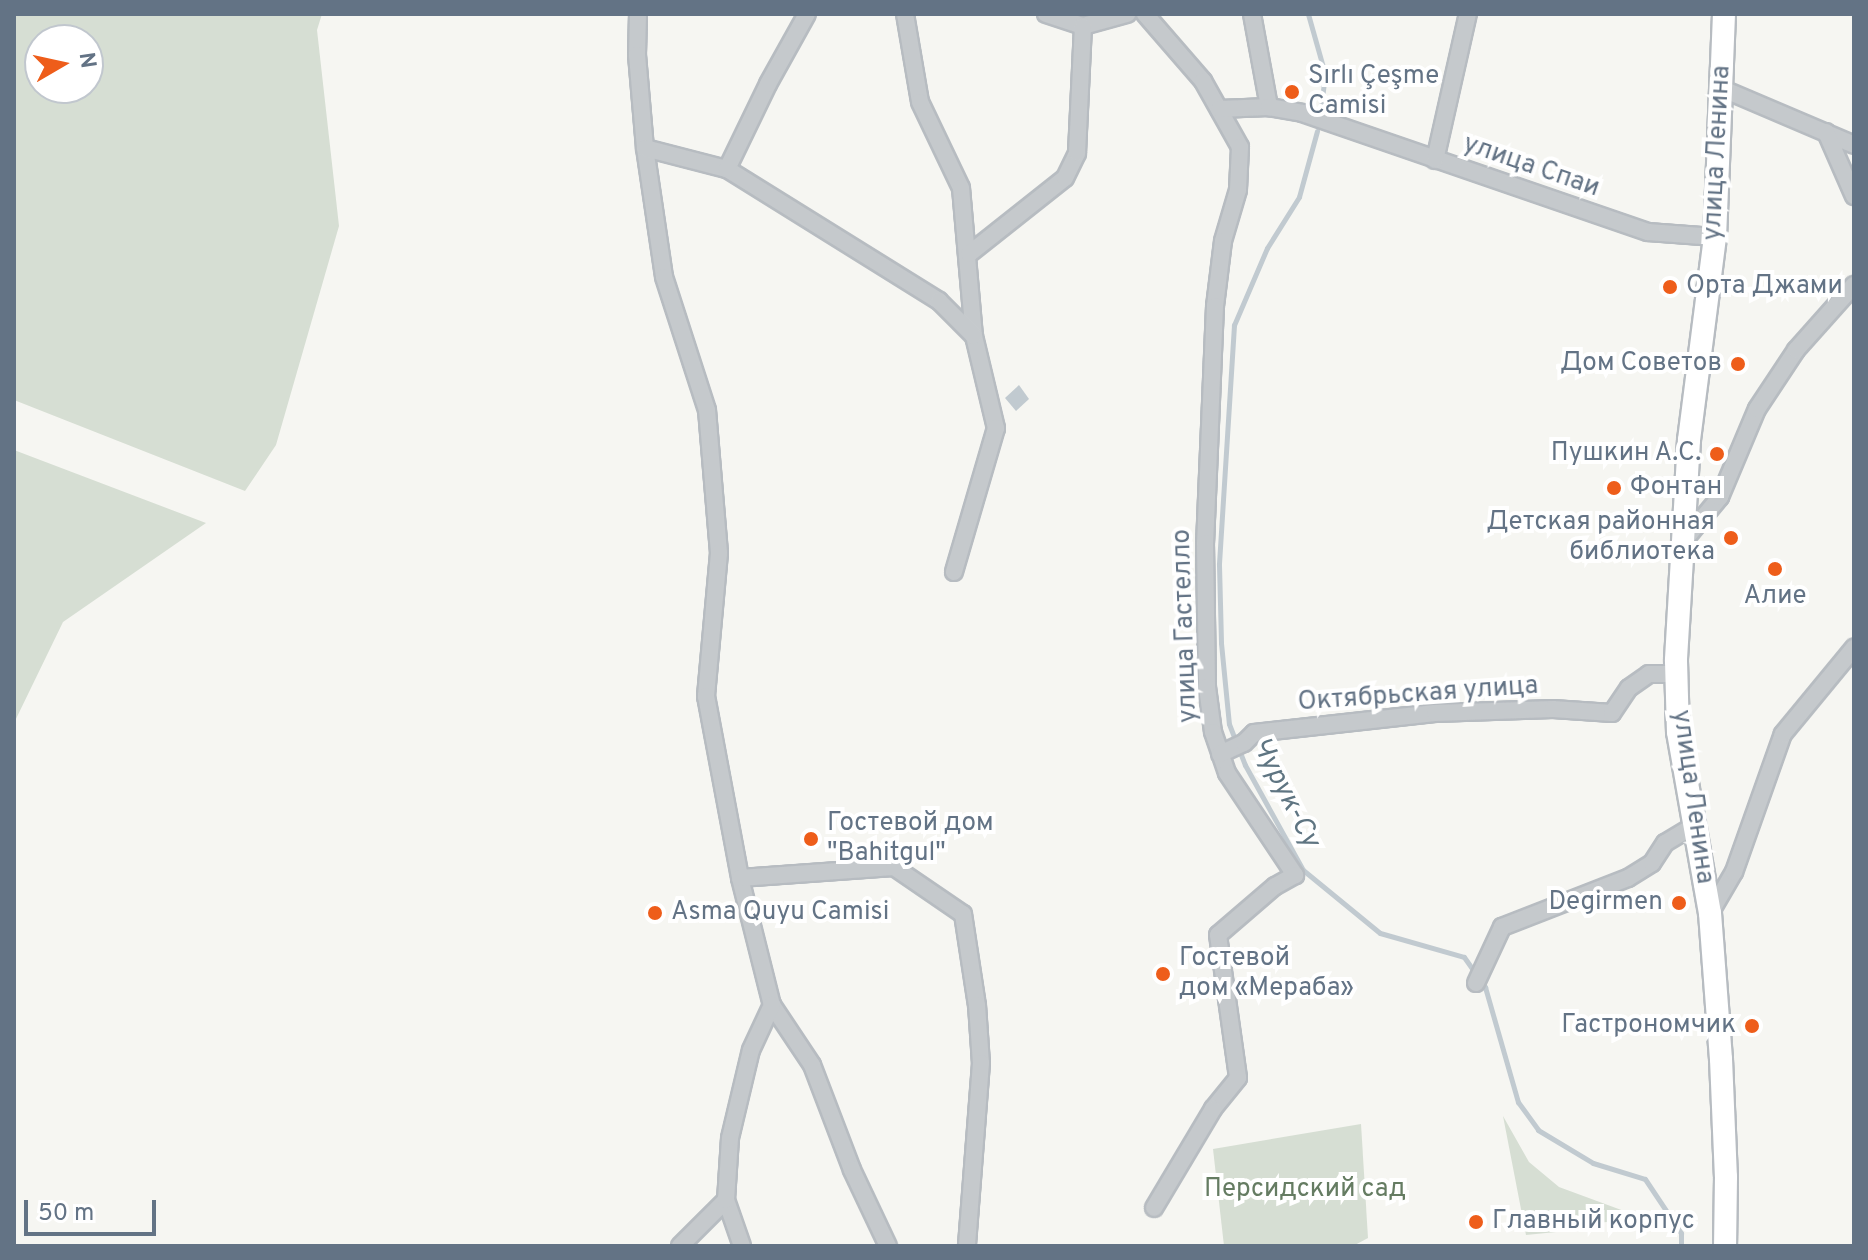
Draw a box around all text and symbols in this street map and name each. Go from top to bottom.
north arrow [24,24,104,104]
text: N [72,51,101,70]
place label: Sırlı Çeşme Camisi [1308,61,1439,122]
street label: улица Ленина [1698,65,1738,241]
marker: Sırlı Çeşme Camisi [1283,83,1301,101]
street label: улица Спаи [1459,129,1603,205]
place label: Орта Джами [1686,271,1843,303]
marker: Орта Джами [1661,278,1679,296]
place label: Дом Советов [1560,348,1722,380]
marker: Дом Советов [1729,355,1747,373]
place label: Пушкин А.С. [1550,438,1701,470]
marker: Пушкин А.С. [1708,445,1726,463]
place label: Фонтан [1630,472,1722,504]
marker: Фонтан [1605,479,1623,497]
place label: Детская районная библиотека [1486,507,1715,568]
street label: улица Гастелло [1167,529,1205,723]
marker: Детская районная библиотека [1722,529,1740,547]
marker: Алие [1766,560,1784,578]
place label: Алие [1743,581,1807,613]
street label: Октябрьская улица [1297,671,1539,719]
street label: улица Ленина [1664,708,1720,886]
water label: Чурук-Су [1243,732,1327,854]
place label: Гостевой дом "Bahitgul" [827,808,994,870]
marker: Гостевой дом "Bahitgul" [802,830,820,848]
place label: Degirmen [1549,887,1663,919]
marker: Degirmen [1670,894,1688,912]
place label: Asma Quyu Camisi [671,897,889,929]
marker: Asma Quyu Camisi [646,904,664,922]
place label: Гостевой дом «Мераба» [1179,943,1354,1004]
marker: Гостевой дом «Мераба» [1154,965,1172,983]
place label: Гастрономчик [1561,1010,1736,1042]
marker: Гастрономчик [1743,1017,1761,1035]
park label: Персидский сад [1204,1174,1406,1206]
scale bar [28,1184,160,1234]
text: 50 m [38,1199,94,1229]
place label: Главный корпус [1492,1206,1695,1238]
marker: Главный корпус [1467,1213,1485,1231]

